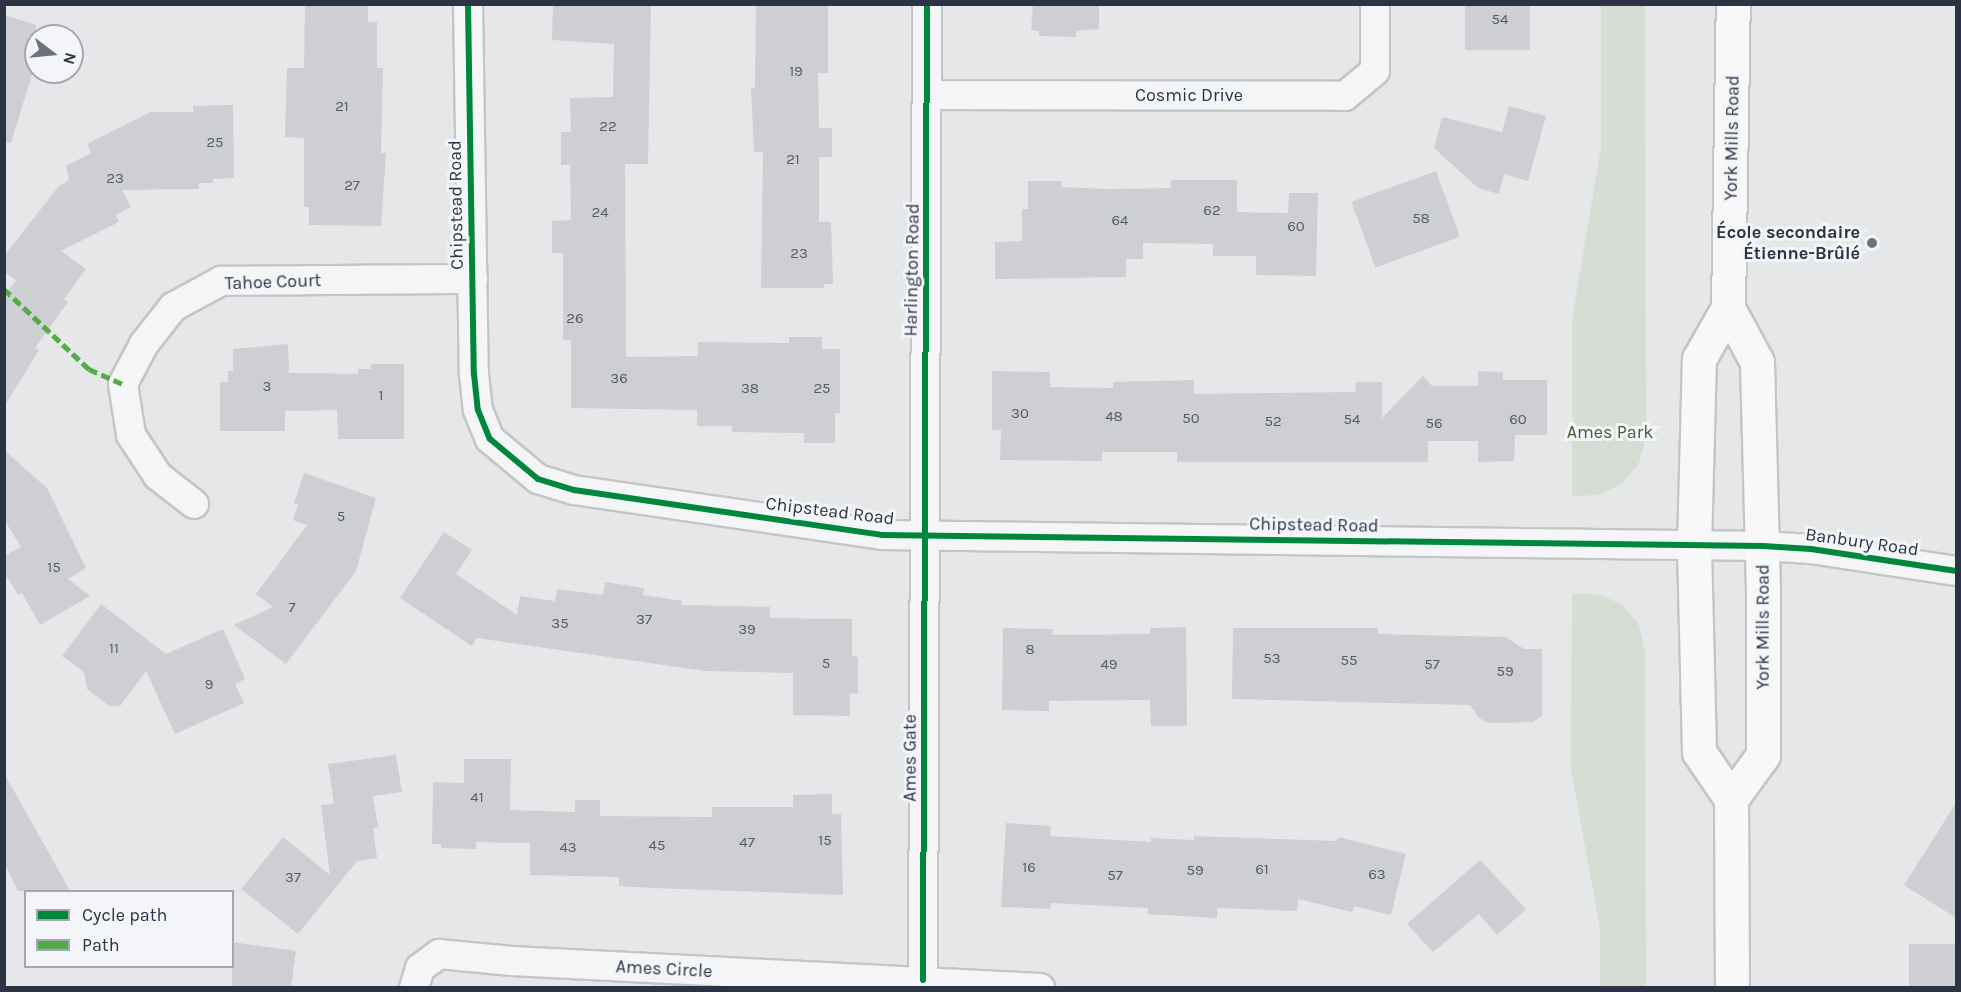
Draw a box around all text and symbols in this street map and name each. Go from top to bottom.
house number: 54 [1492,11,1508,29]
north arrow [24,24,84,84]
text: N [59,50,81,67]
house number: 19 [789,63,803,81]
street label: York Mills Road [1720,75,1744,201]
street label: Cosmic Drive [1135,84,1243,106]
house number: 21 [335,98,349,116]
house number: 22 [599,118,617,136]
house number: 25 [206,134,224,152]
street label: Chipstead Road [444,140,468,270]
house number: 21 [786,151,800,169]
house number: 23 [106,170,124,188]
house number: 27 [344,177,360,195]
house number: 62 [1203,202,1221,220]
street label: Harlington Road [900,203,924,337]
house number: 24 [591,204,609,222]
house number: 58 [1412,210,1430,228]
house number: 64 [1112,212,1128,230]
house number: 60 [1287,218,1305,236]
place label: École secondaire Étienne-Brûlé [1716,222,1860,264]
marker: École secondaire Étienne-Brûlé [1865,236,1879,250]
house number: 23 [790,245,808,263]
street label: Tahoe Court [224,270,322,294]
house number: 26 [566,310,584,328]
house number: 36 [610,370,628,388]
house number: 3 [263,378,271,396]
house number: 38 [741,380,759,398]
house number: 25 [813,380,831,398]
house number: 1 [379,387,383,405]
house number: 30 [1011,405,1029,423]
house number: 48 [1105,408,1123,426]
house number: 50 [1182,410,1200,428]
house number: 54 [1344,411,1360,429]
house number: 60 [1509,411,1527,429]
house number: 52 [1264,413,1282,431]
house number: 56 [1425,415,1443,433]
park label: Ames Park [1567,421,1653,443]
street label: Chipstead Road [764,492,896,530]
house number: 5 [337,508,345,526]
street label: Chipstead Road [1249,513,1379,537]
street label: Banbury Road [1804,523,1920,561]
house number: 15 [47,559,61,577]
street label: York Mills Road [1752,564,1774,690]
house number: 7 [288,599,296,617]
house number: 37 [636,611,652,629]
house number: 35 [551,615,569,633]
house number: 39 [738,621,756,639]
house number: 11 [109,640,119,658]
house number: 8 [1025,641,1035,659]
house number: 53 [1263,650,1281,668]
house number: 55 [1341,652,1357,670]
house number: 5 [822,655,830,673]
house number: 49 [1100,656,1118,674]
house number: 57 [1424,656,1440,674]
house number: 59 [1496,663,1514,681]
house number: 9 [205,676,213,694]
street label: Ames Gate [899,714,921,802]
house number: 41 [470,789,484,807]
house number: 15 [818,832,832,850]
house number: 47 [739,834,755,852]
house number: 45 [649,837,665,855]
house number: 43 [559,839,577,857]
house number: 16 [1022,859,1036,877]
house number: 61 [1255,861,1269,879]
house number: 59 [1186,862,1204,880]
house number: 63 [1368,866,1386,884]
house number: 57 [1107,867,1123,885]
house number: 37 [285,869,301,887]
legend [24,890,234,968]
text: Cycle path [82,904,167,926]
text: Path [82,934,120,956]
street label: Ames Circle [615,956,713,982]

